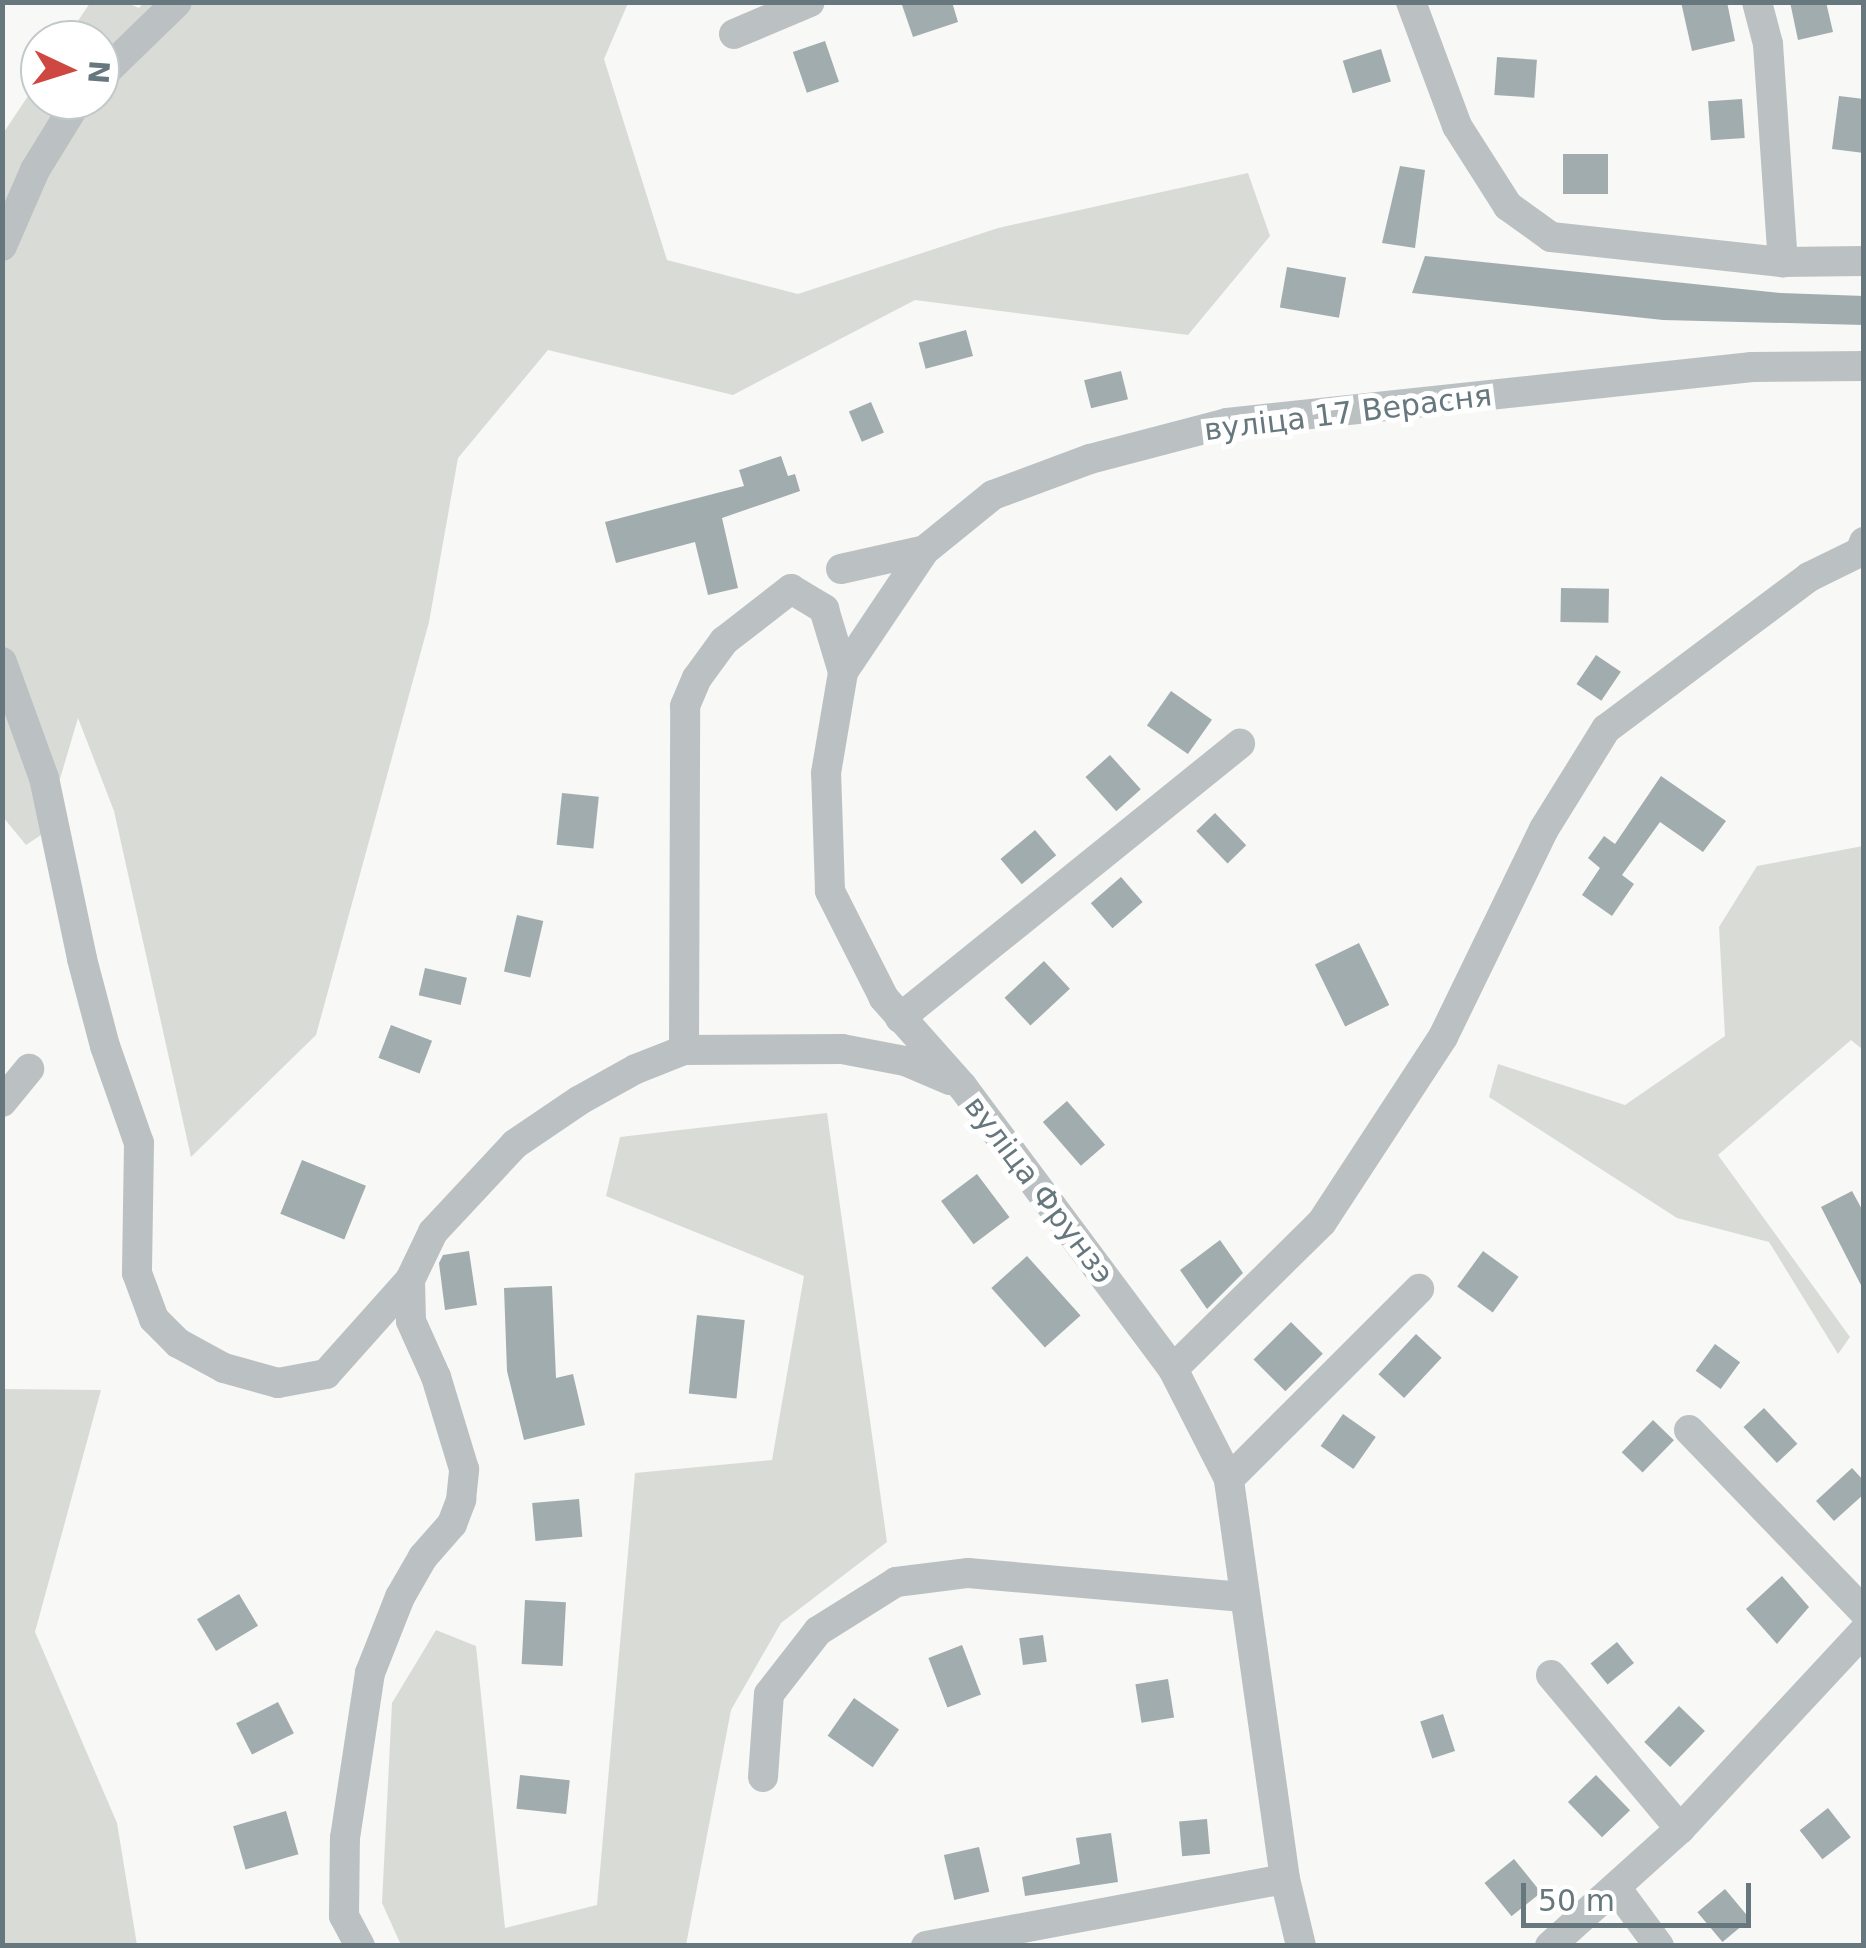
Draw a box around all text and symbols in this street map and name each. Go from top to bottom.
north arrow [20,20,120,120]
text: N [81,59,116,85]
street label: вуліца 17 Верасня [1202,377,1494,449]
street label: вуліца Фрунзэ [957,1089,1121,1291]
scale bar [1526,1863,1756,1925]
text: 50 m [1538,1883,1615,1918]

